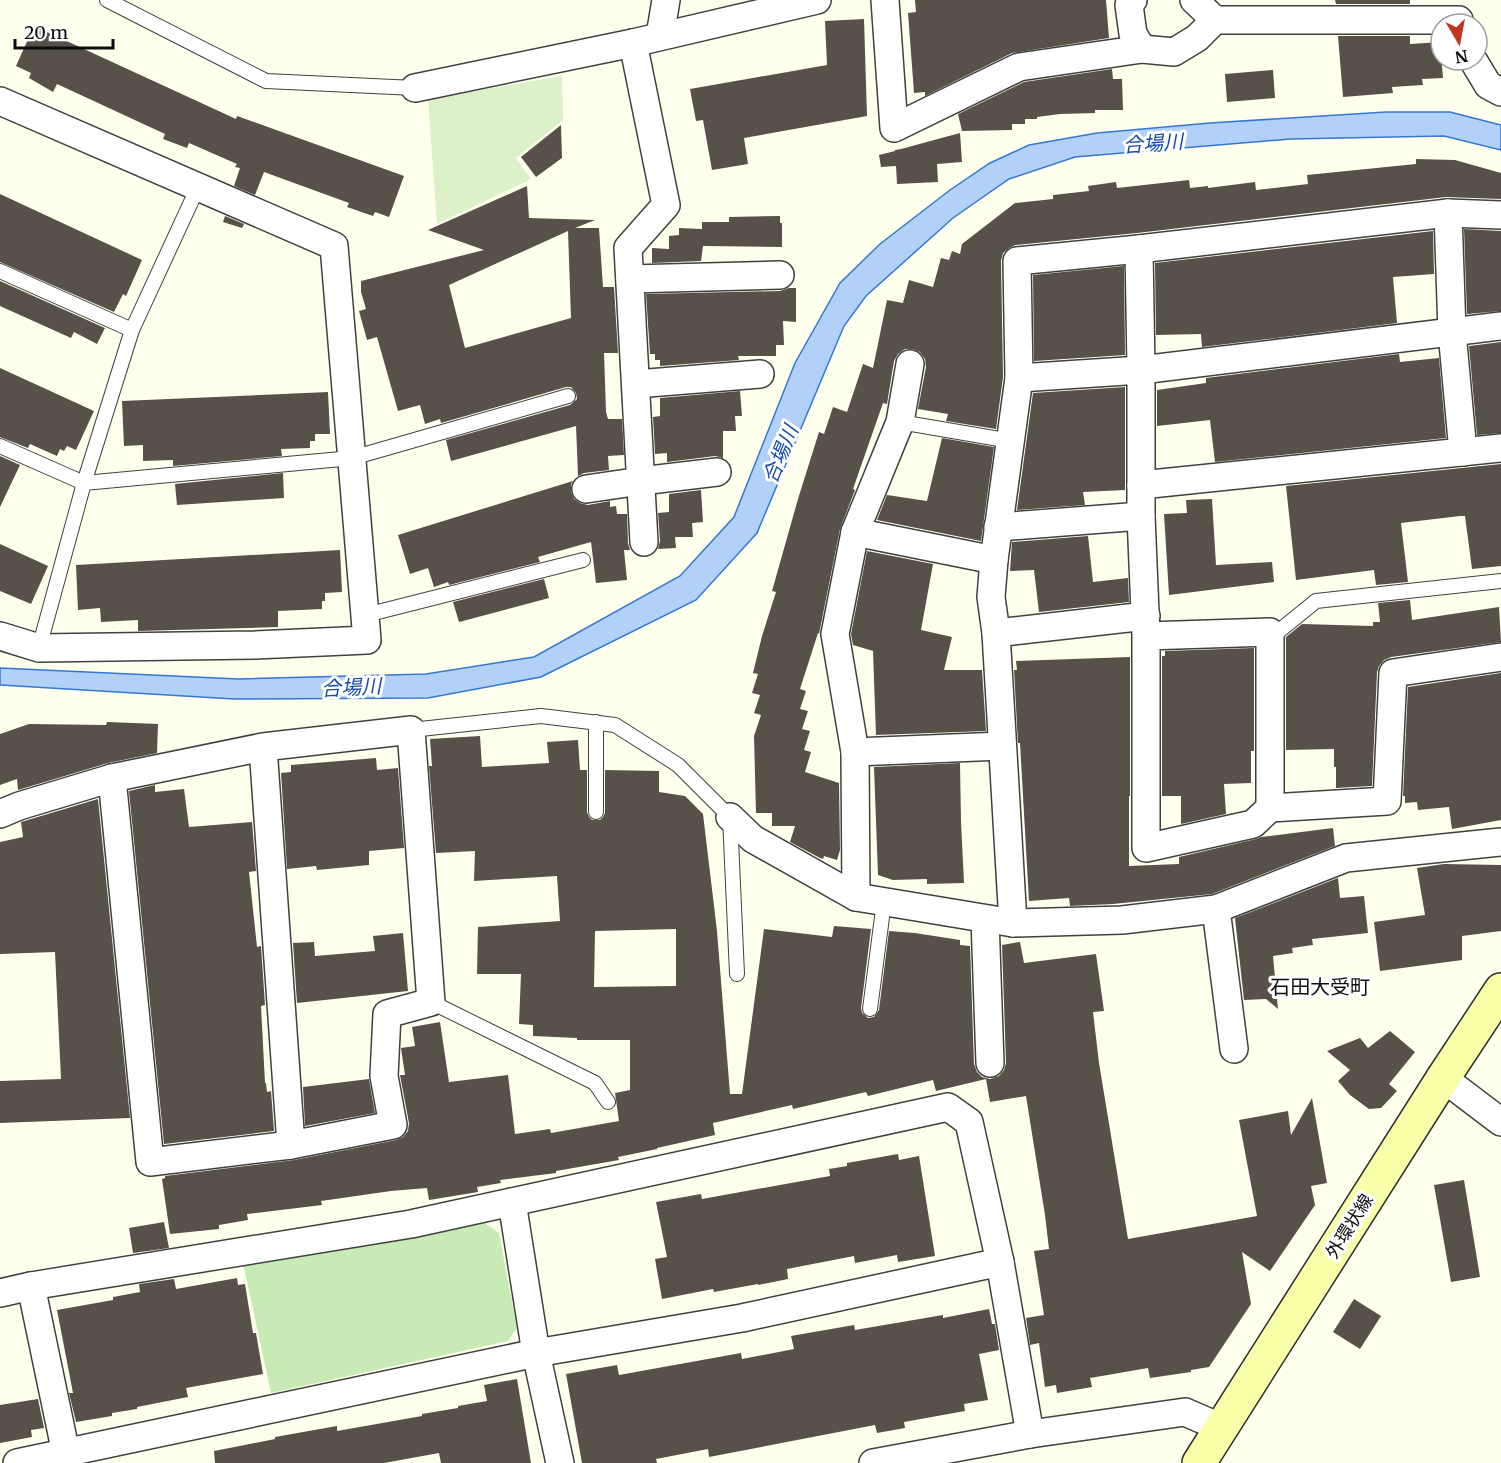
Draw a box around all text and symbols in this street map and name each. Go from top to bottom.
scale bar [15,12,112,50]
north arrow [1429,12,1489,72]
text: 20 m [24,21,68,44]
text: N [1453,46,1470,68]
water label: 合場川 [1122,128,1186,158]
water label: 合場川 [757,420,804,486]
water label: 合場川 [320,673,384,701]
district label: 石田大受町 [1270,974,1370,999]
street label: 外環状線 [1320,1189,1378,1263]

